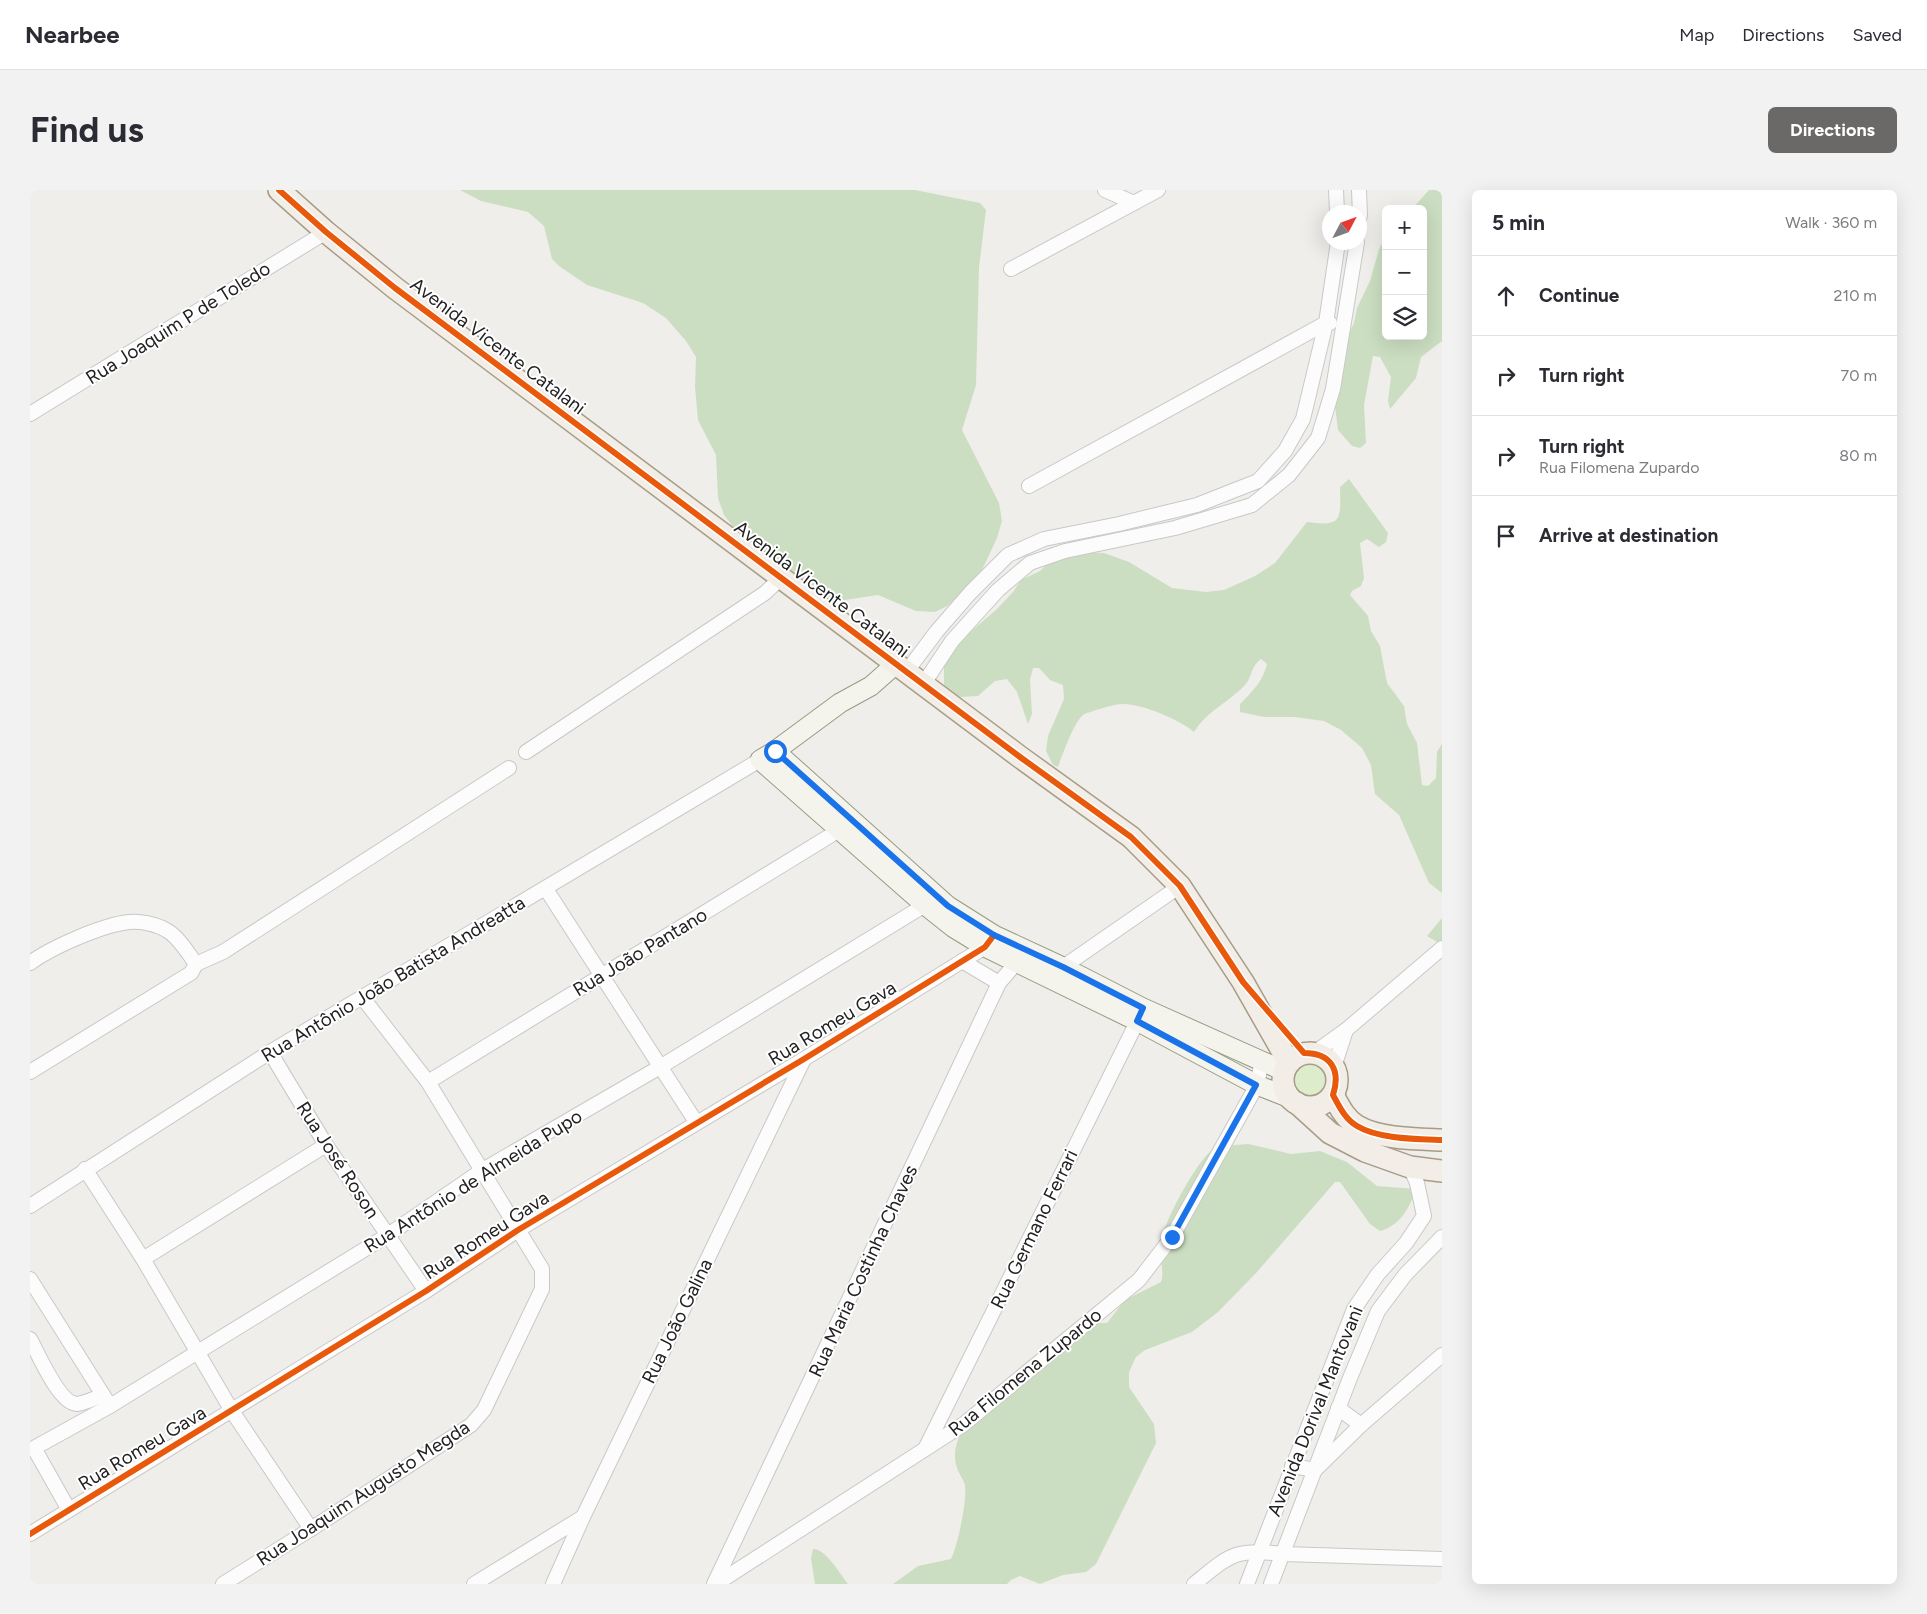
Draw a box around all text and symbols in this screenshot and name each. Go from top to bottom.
text: Nearbee [25,20,120,49]
text: Map [1679,24,1714,46]
text: Directions [1742,24,1824,46]
text: Saved [1852,24,1902,46]
button: Directions [1768,107,1897,153]
text: Find us [30,109,144,151]
north arrow [1322,205,1367,250]
map controls [1382,205,1427,340]
button: + [1382,205,1427,250]
text: 5 min [1492,210,1545,235]
text: Walk · 360 m [1785,213,1877,232]
button: − [1382,250,1427,295]
street label: Rua Joaquim P de Toledo [82,257,274,389]
street label: Avenida Vicente Catalani [406,273,590,419]
icon: ahead [1492,282,1520,310]
text: Continue [1539,284,1619,307]
text: 210 m [1834,286,1877,305]
button: layers [1382,295,1427,340]
icon: right [1492,362,1520,390]
text: Turn right [1539,364,1625,387]
text: 70 m [1841,366,1877,385]
text: Turn right [1539,435,1625,458]
icon: right [1492,442,1520,470]
text: 80 m [1839,446,1877,465]
text: Rua Filomena Zupardo [1539,458,1700,477]
street label: Avenida Vicente Catalani [730,516,914,662]
icon: arrive [1492,522,1520,550]
text: Arrive at destination [1539,524,1718,547]
route start [764,740,787,763]
street label: Rua Antônio João Batista Andreatta [257,891,529,1067]
street label: Rua João Pantano [569,903,711,1001]
street label: Rua Romeu Gava [764,976,900,1070]
street label: Rua José Roson [292,1097,384,1223]
street label: Rua Antônio de Almeida Pupo [360,1104,586,1258]
street label: Rua Germano Ferrari [985,1146,1083,1312]
street label: Rua Maria Costinha Chaves [804,1161,922,1381]
street label: Rua Romeu Gava [419,1186,553,1284]
route end [1161,1226,1184,1249]
street label: Rua João Galina [637,1255,717,1387]
street label: Avenida Dorival Mantovani [1262,1302,1368,1520]
street label: Rua Filomena Zupardo [944,1303,1106,1441]
street label: Rua Romeu Gava [74,1401,210,1495]
street label: Rua Joaquim Augusto Megda [252,1415,474,1571]

